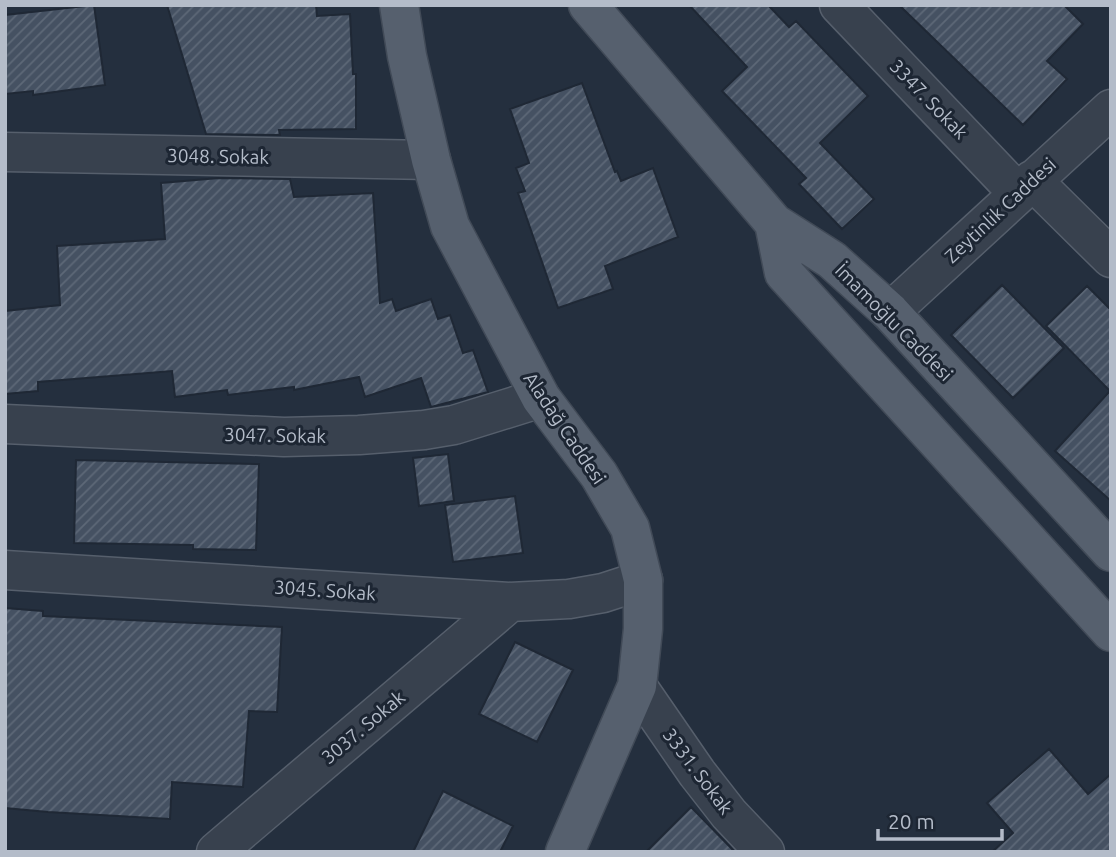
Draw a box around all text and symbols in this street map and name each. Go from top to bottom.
street label: 3347. Sokak [886,55,973,144]
street label: 3048. Sokak [167,144,270,168]
street label: Zeytinlik Caddesi [940,153,1060,267]
street label: İmamoğlu Caddesi [831,259,957,385]
street label: Aladağ Caddesi [519,368,611,488]
street label: 3047. Sokak [224,423,327,447]
street label: 3045. Sokak [273,575,377,605]
street label: 3037. Sokak [317,686,409,768]
street label: 3331. Sokak [659,724,738,819]
scale bar [878,798,1002,842]
text: 20 m [888,809,935,833]

